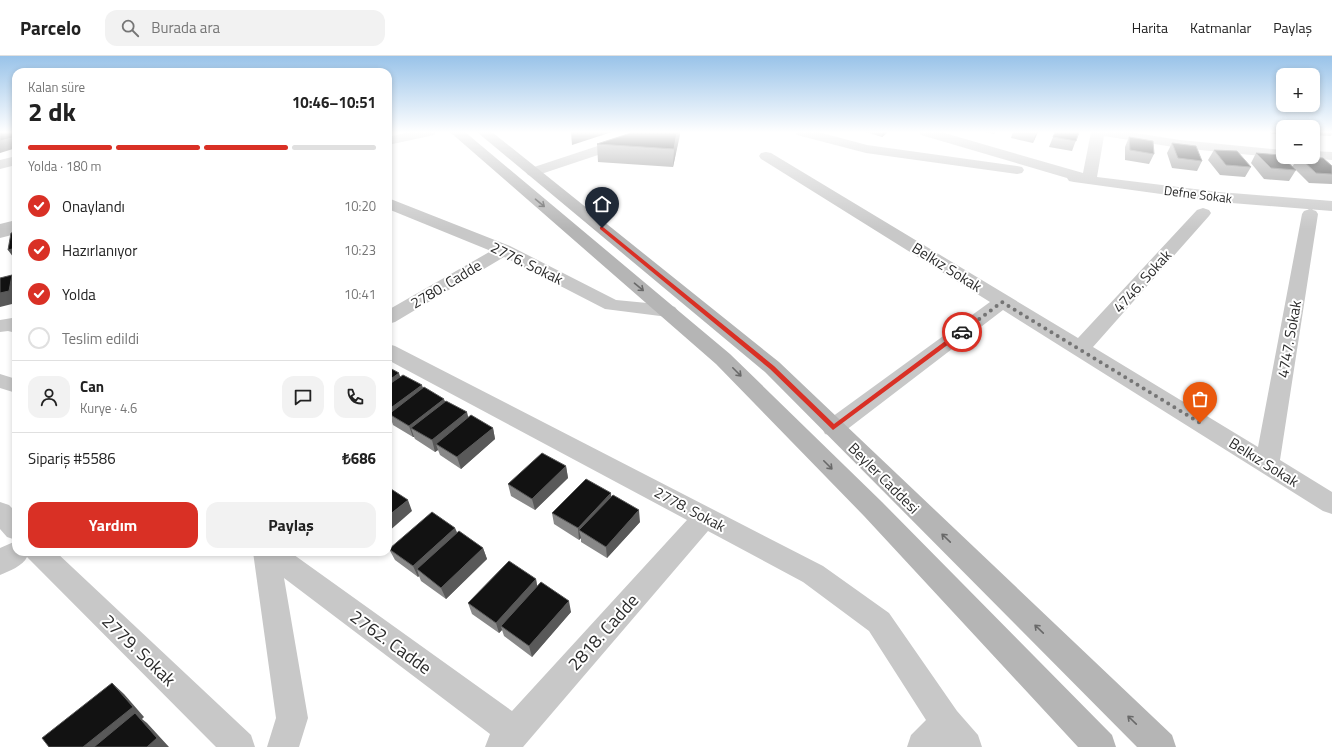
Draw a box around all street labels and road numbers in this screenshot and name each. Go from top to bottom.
street label: Defne Sokak [1163,180,1233,208]
street label: 2776. Sokak [487,236,567,290]
street label: Belkız Sokak [908,236,986,298]
street label: 4746. Sokak [1107,244,1177,318]
street label: 2780. Cadde [406,254,486,314]
street label: 4747. Sokak [1271,299,1307,379]
street label: Belkız Sokak [1225,431,1303,493]
street label: Beyler Caddesi [843,437,925,519]
street label: 2778. Sokak [650,481,730,537]
street label: 2818. Cadde [561,588,645,676]
street label: 2762. Cadde [345,603,437,681]
street label: 2779. Sokak [96,608,182,692]

